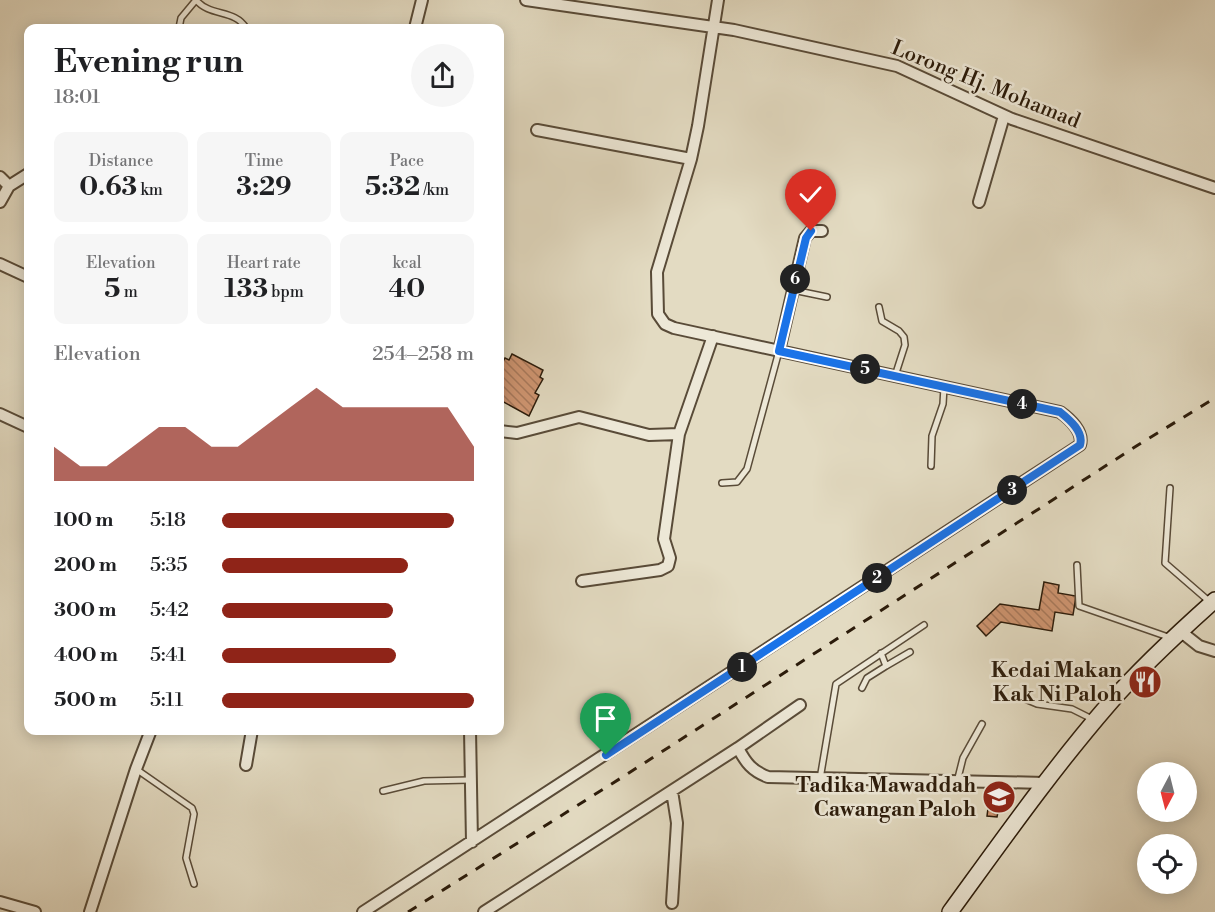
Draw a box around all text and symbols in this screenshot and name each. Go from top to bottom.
street label: Lorong Hj. Mohamad [887,35,1084,135]
text: Evening run [54,42,243,83]
button: share [411,44,474,107]
text: 18:01 [54,85,100,110]
text: Distance [89,151,153,171]
text: Time [245,151,283,171]
text: Pace [390,151,424,171]
pin [785,169,836,231]
text: 0.63 [79,171,137,203]
text: 3:29 [236,171,292,203]
text: 5:32 [365,171,420,203]
icon: check [794,178,827,211]
text: km [137,180,163,200]
text: /km [420,180,449,200]
text: Elevation [86,253,156,273]
text: Heart rate [227,253,301,273]
text: kcal [392,253,422,273]
pin: 6 [780,264,810,294]
text: 6 [790,269,800,289]
text: 5 [104,273,120,305]
text: 133 [224,273,268,305]
text: 40 [389,273,425,305]
text: m [120,282,138,302]
text: bpm [268,282,304,302]
text: Elevation [54,342,141,367]
text: 254–258 m [372,342,474,367]
pin: 5 [850,354,880,384]
text: 5 [860,359,870,379]
pin: 4 [1007,389,1037,419]
text: 4 [1017,394,1027,414]
pin: 3 [997,475,1027,505]
text: 3 [1007,480,1017,500]
text: 100 m [54,508,113,533]
text: 5:18 [150,508,186,533]
text: 200 m [54,553,117,578]
text: 5:35 [150,553,188,578]
pin: 2 [862,563,892,593]
text: 2 [872,568,882,588]
text: 300 m [54,598,117,623]
text: 5:42 [150,598,189,623]
text: 400 m [54,643,118,668]
text: 5:41 [150,643,186,668]
pin: 1 [727,652,757,682]
text: 1 [738,657,746,677]
place label: Kedai Makan Kak Ni Paloh [991,658,1122,708]
restaurant icon: Kedai Makan Kak Ni Paloh [1127,664,1163,700]
text: 500 m [54,688,117,713]
text: 5:11 [150,688,183,713]
pin [580,693,631,755]
icon: arrive [589,702,622,735]
north arrow [1137,762,1197,822]
map controls [1137,762,1197,894]
place label: Tadika Mawaddah Cawangan Paloh [795,773,976,823]
school or university icon: Tadika Mawaddah Cawangan Paloh [981,779,1017,815]
button: locate [1137,834,1197,894]

